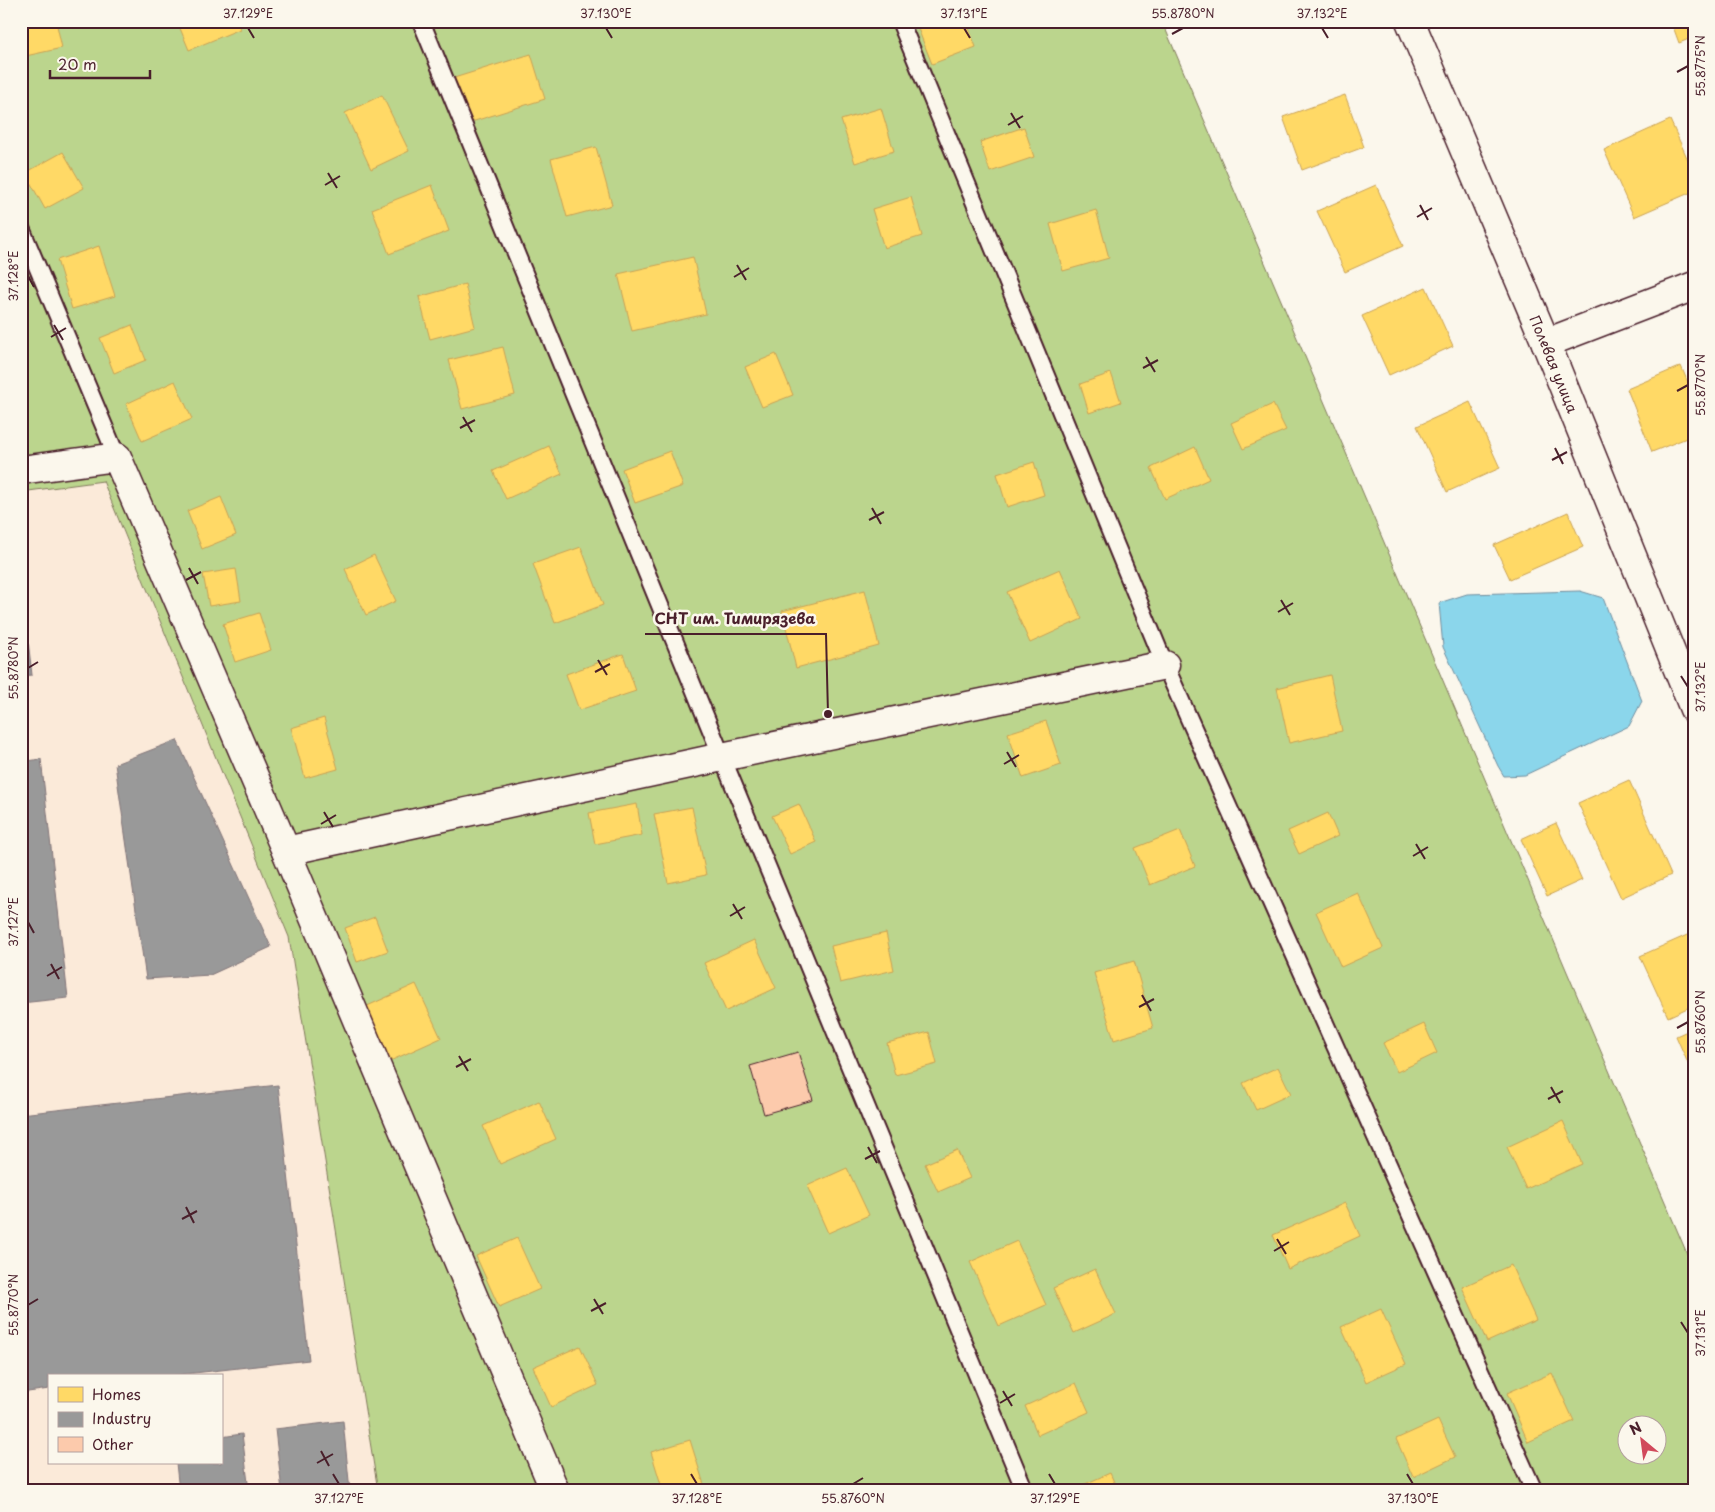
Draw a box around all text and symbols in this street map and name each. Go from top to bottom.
text: 37.129°E [223,4,273,22]
text: 37.130°E [580,4,632,22]
text: 37.131°E [940,4,988,22]
text: 55.8780°N [1151,4,1215,22]
text: 37.132°E [1296,4,1348,22]
text: 55.8775°N [1691,35,1709,97]
scale bar [50,48,150,80]
text: 20 m [58,52,97,75]
text: 37.128°E [4,251,22,301]
street label: Полевая улица [1525,312,1584,416]
text: 55.8770°N [1691,354,1709,416]
callout: СНТ им. Тимирязева [645,604,826,634]
text: СНТ им. Тимирязева [655,606,815,629]
text: 55.8780°N [4,636,22,700]
text: 37.132°E [1691,661,1709,713]
text: 37.127°E [4,897,22,947]
text: 55.8760°N [1691,990,1709,1054]
text: 55.8770°N [4,1274,22,1336]
text: 37.131°E [1691,1309,1709,1357]
legend [48,1374,222,1464]
text: Homes [92,1382,141,1405]
text: Industry [92,1406,151,1429]
north arrow [1618,1414,1668,1464]
text: N [1626,1416,1645,1440]
text: Other [92,1432,133,1455]
text: 37.127°E [314,1489,364,1507]
text: 37.128°E [672,1489,722,1507]
text: 55.8760°N [821,1489,885,1507]
text: 37.129°E [1030,1489,1080,1507]
text: 37.130°E [1387,1489,1439,1507]

